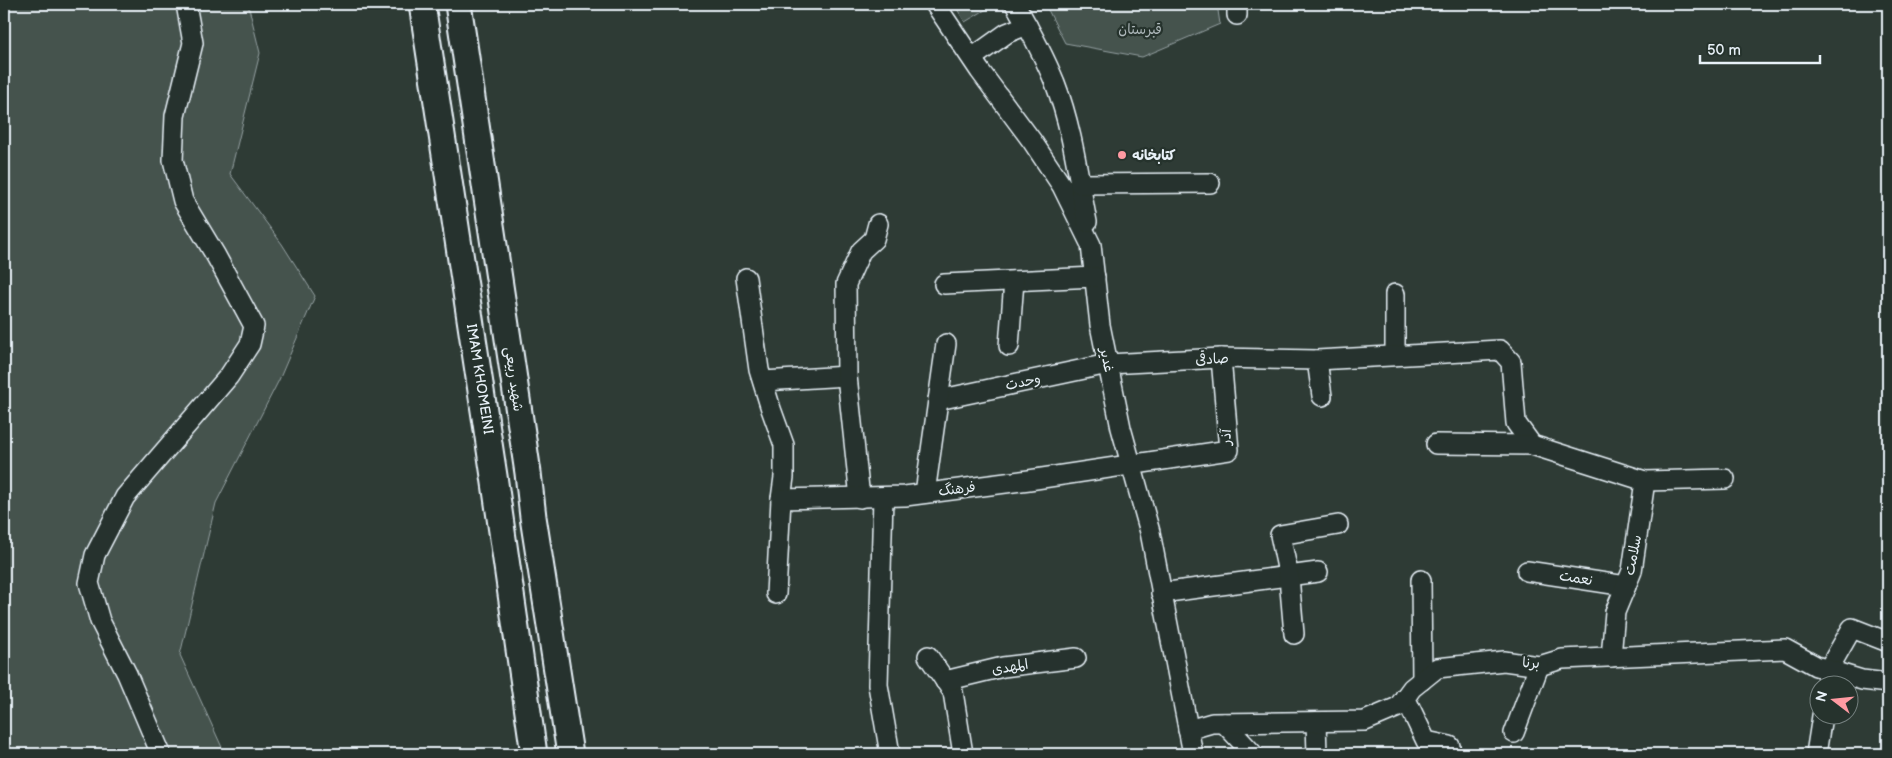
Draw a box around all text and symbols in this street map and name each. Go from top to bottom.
park label: قبرستان [1118,21,1162,38]
scale bar [1700,32,1820,64]
text: 50 m [1707,41,1741,60]
place label: کتابخانه [1132,147,1176,164]
marker: کتابخانه [1116,149,1128,161]
street label: IMAM KHOMEINI [463,323,497,435]
street label: غدیر [1096,345,1118,374]
street label: شهید ربیعی [501,346,527,412]
street label: صادقی [1195,350,1229,368]
street label: وحدت [1004,370,1042,394]
street label: آذر [1217,428,1235,446]
street label: فرهنگ [938,478,976,500]
street label: سلامت [1621,533,1645,577]
street label: نعمت [1558,567,1594,589]
street label: برنا [1522,654,1540,672]
street label: المهدی [990,656,1030,678]
north arrow [1810,676,1860,726]
text: N [1812,689,1832,704]

